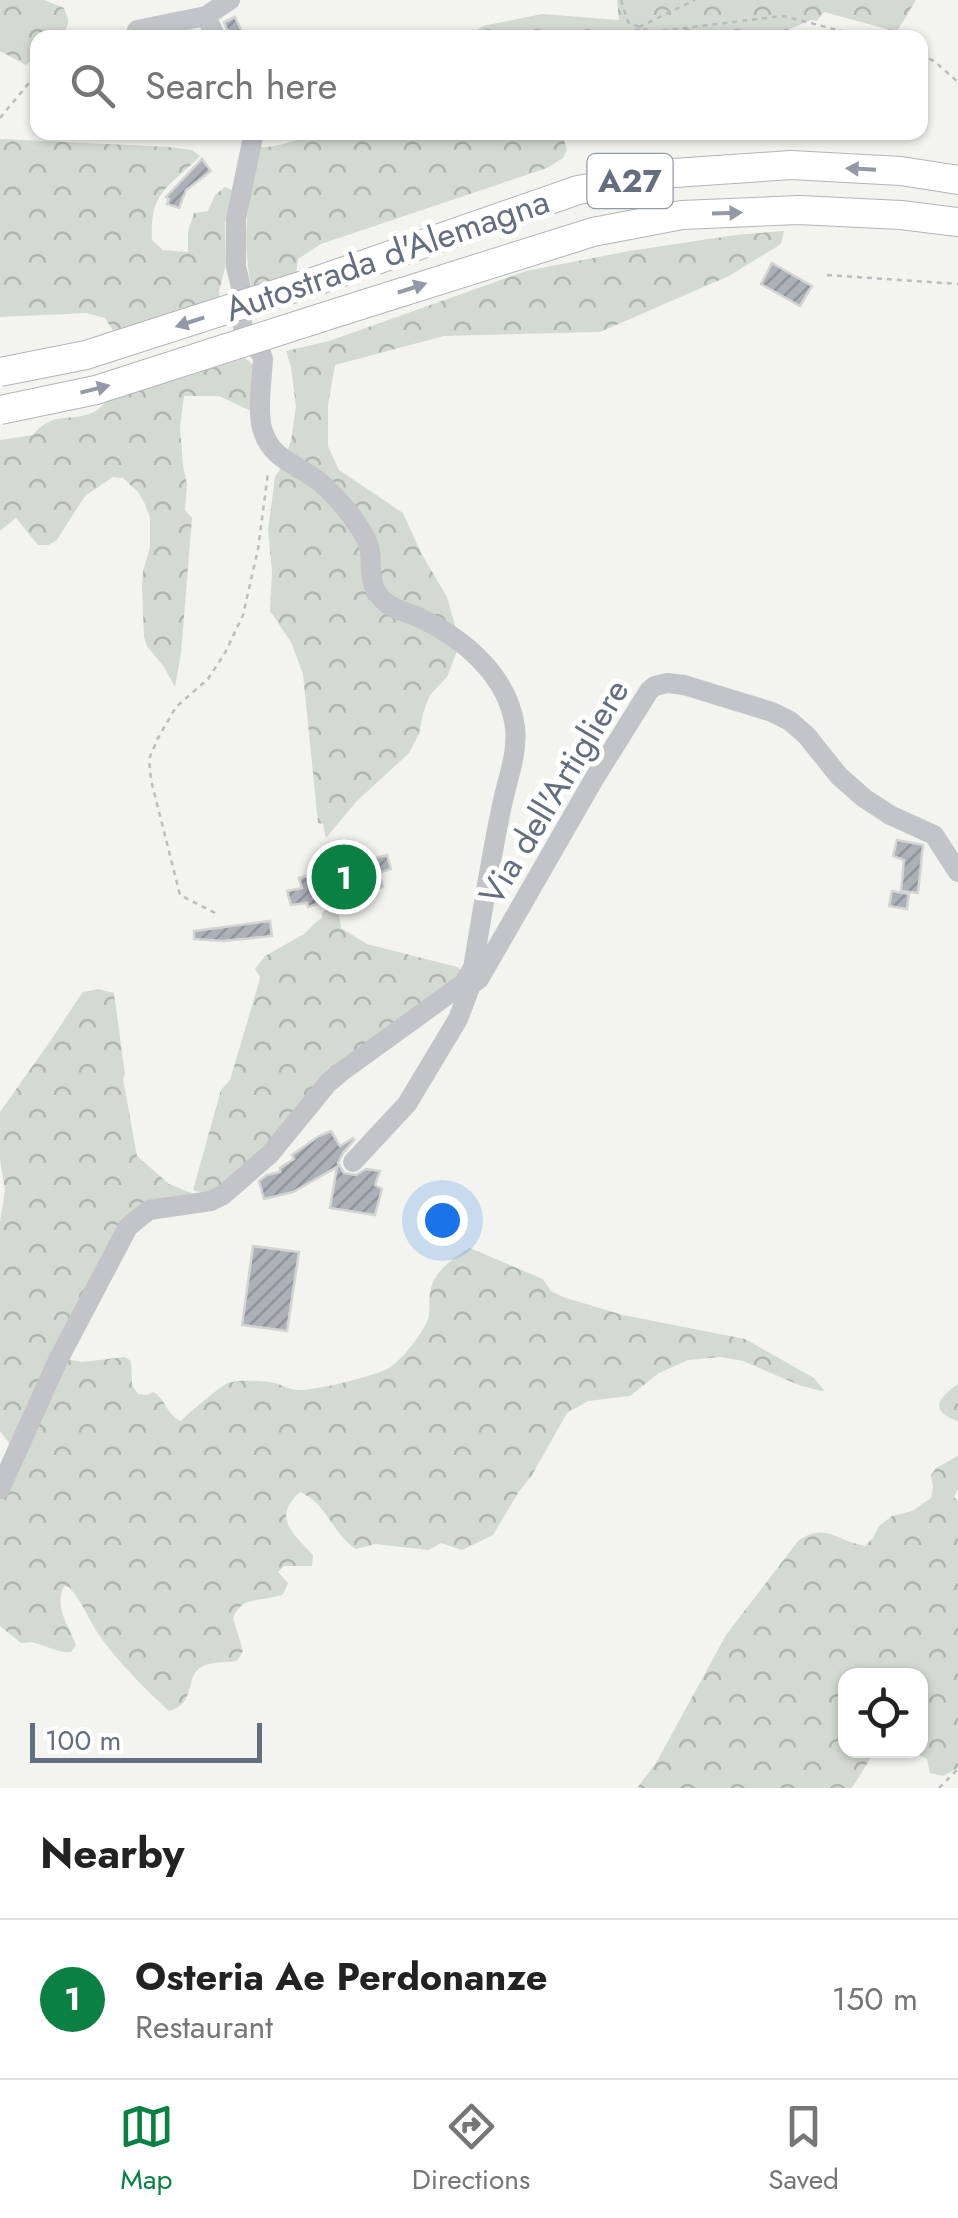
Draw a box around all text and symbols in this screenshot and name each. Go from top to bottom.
search box [30,30,928,140]
icon: search [65,58,120,113]
text: Search here [145,58,337,113]
road number: A27 [588,154,672,208]
one-way arrow [845,161,877,177]
street label: Autostrada d'Alemagna [218,176,556,334]
one-way arrow [712,204,744,220]
one-way arrow [398,279,428,294]
one-way arrow [175,315,205,330]
one-way arrow [80,381,111,397]
street label: Via dell'Artigliere [467,670,641,914]
pin: 1 [312,840,376,914]
your location [417,1195,468,1246]
map controls [838,1668,928,1758]
button: locate [838,1668,928,1758]
scale bar [30,1718,262,1762]
text: 100 m [45,1720,121,1761]
text: Nearby [40,1823,184,1884]
text: Osteria Ae Perdonanze [135,1949,548,2004]
text: 1 [64,1976,81,2022]
text: 150 m [832,1976,918,2022]
text: Restaurant [135,2004,273,2050]
tab: Map [119,2099,174,2200]
tab: Directions [412,2099,530,2200]
tab: Saved [768,2099,839,2200]

